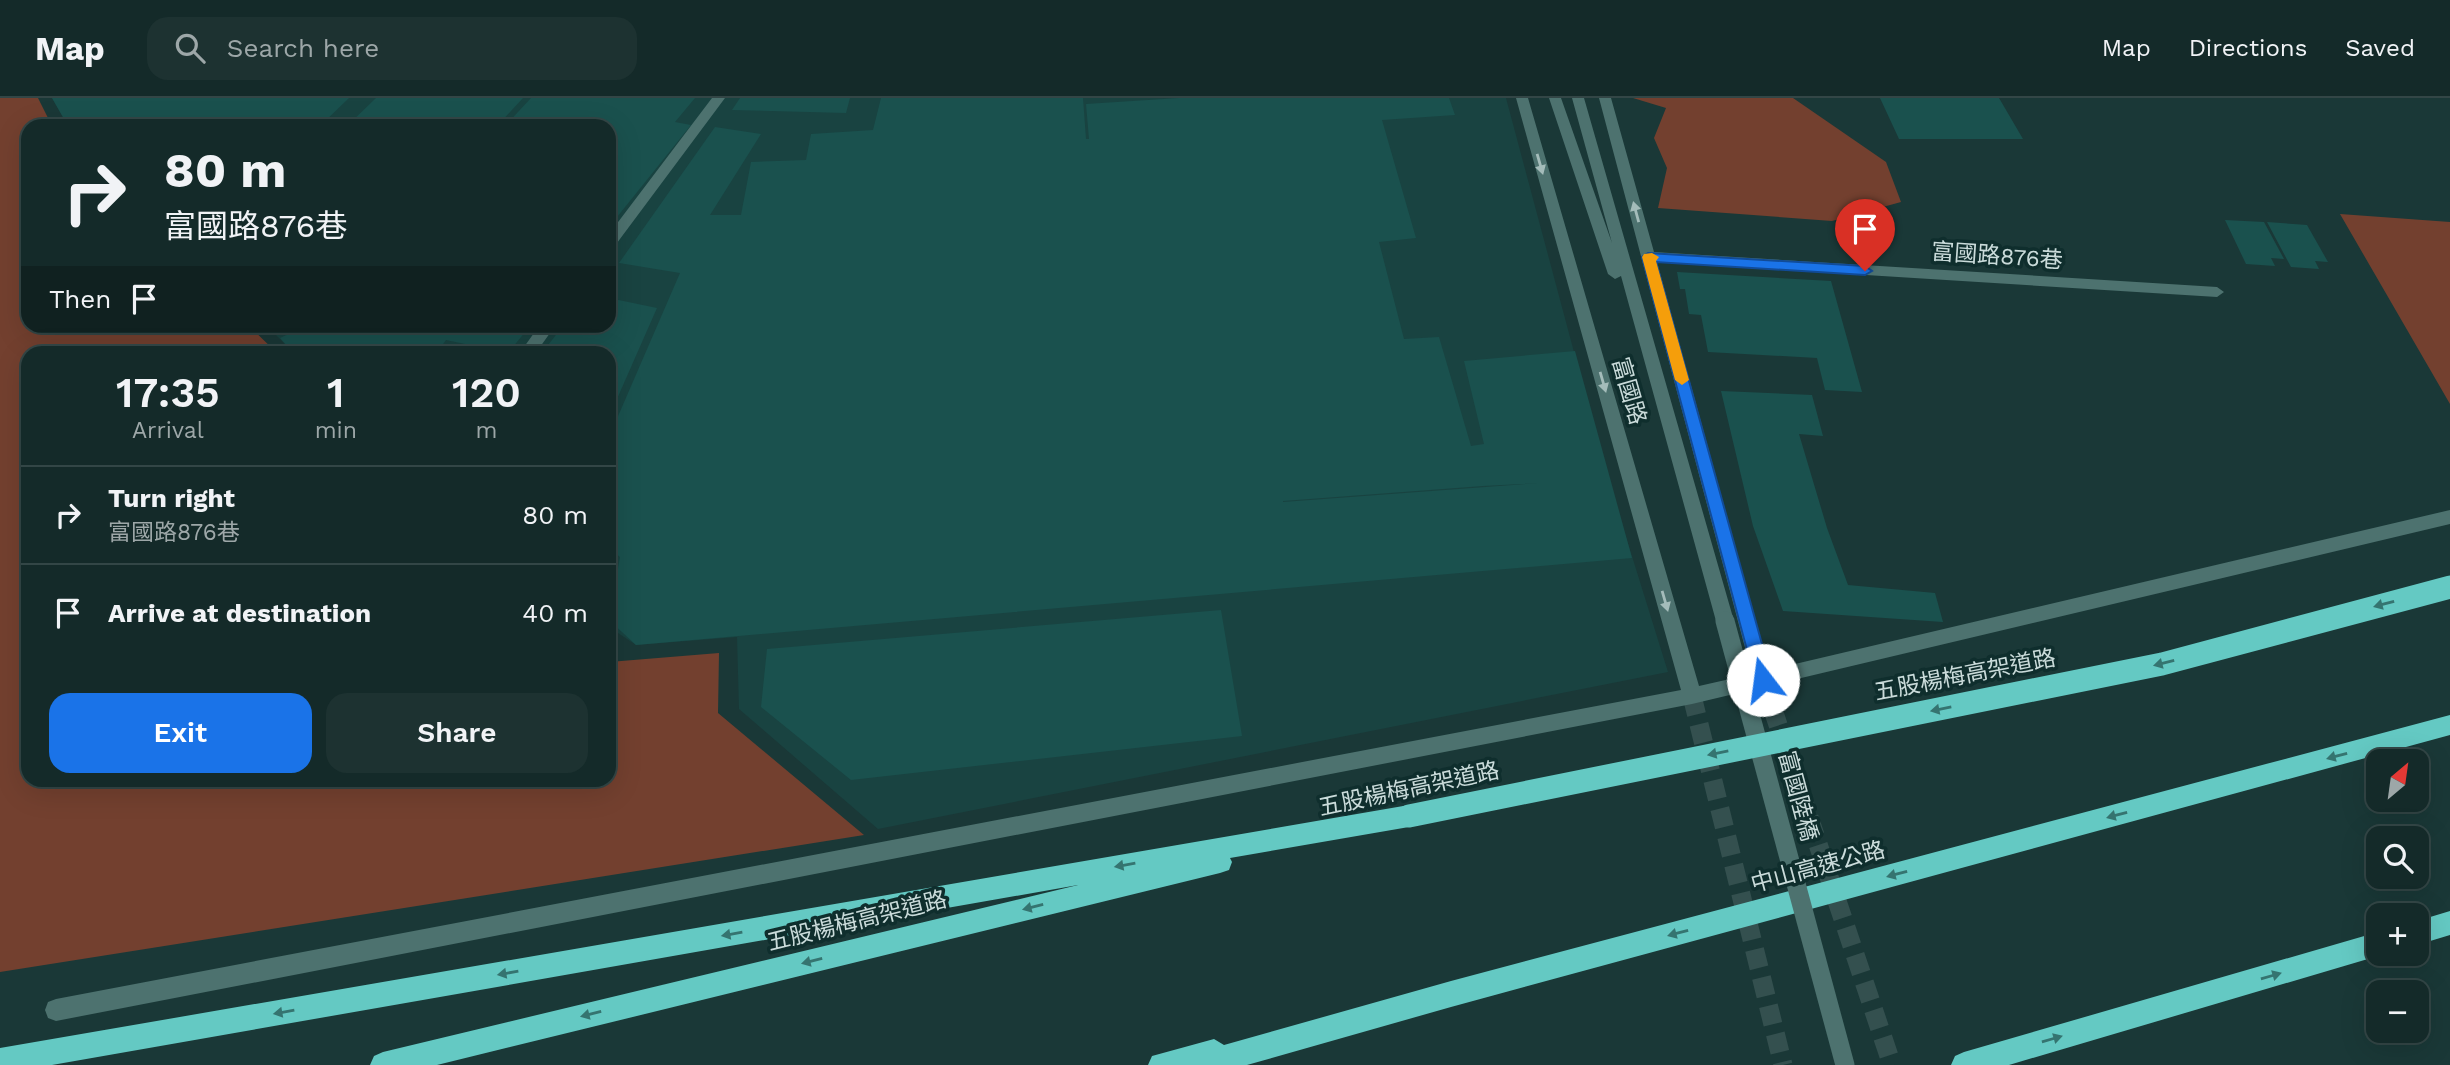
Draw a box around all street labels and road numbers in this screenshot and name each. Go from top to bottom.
street label: 富國路876巷 [1930,238,2064,274]
street label: 富國路 [1607,354,1651,428]
street label: 五股楊梅高架道路 [1872,644,2058,706]
street label: 富國陸橋 [1773,748,1823,844]
street label: 五股楊梅高架道路 [1316,757,1502,821]
street label: 中山高速公路 [1748,836,1888,898]
street label: 五股楊梅高架道路 [764,886,950,956]

